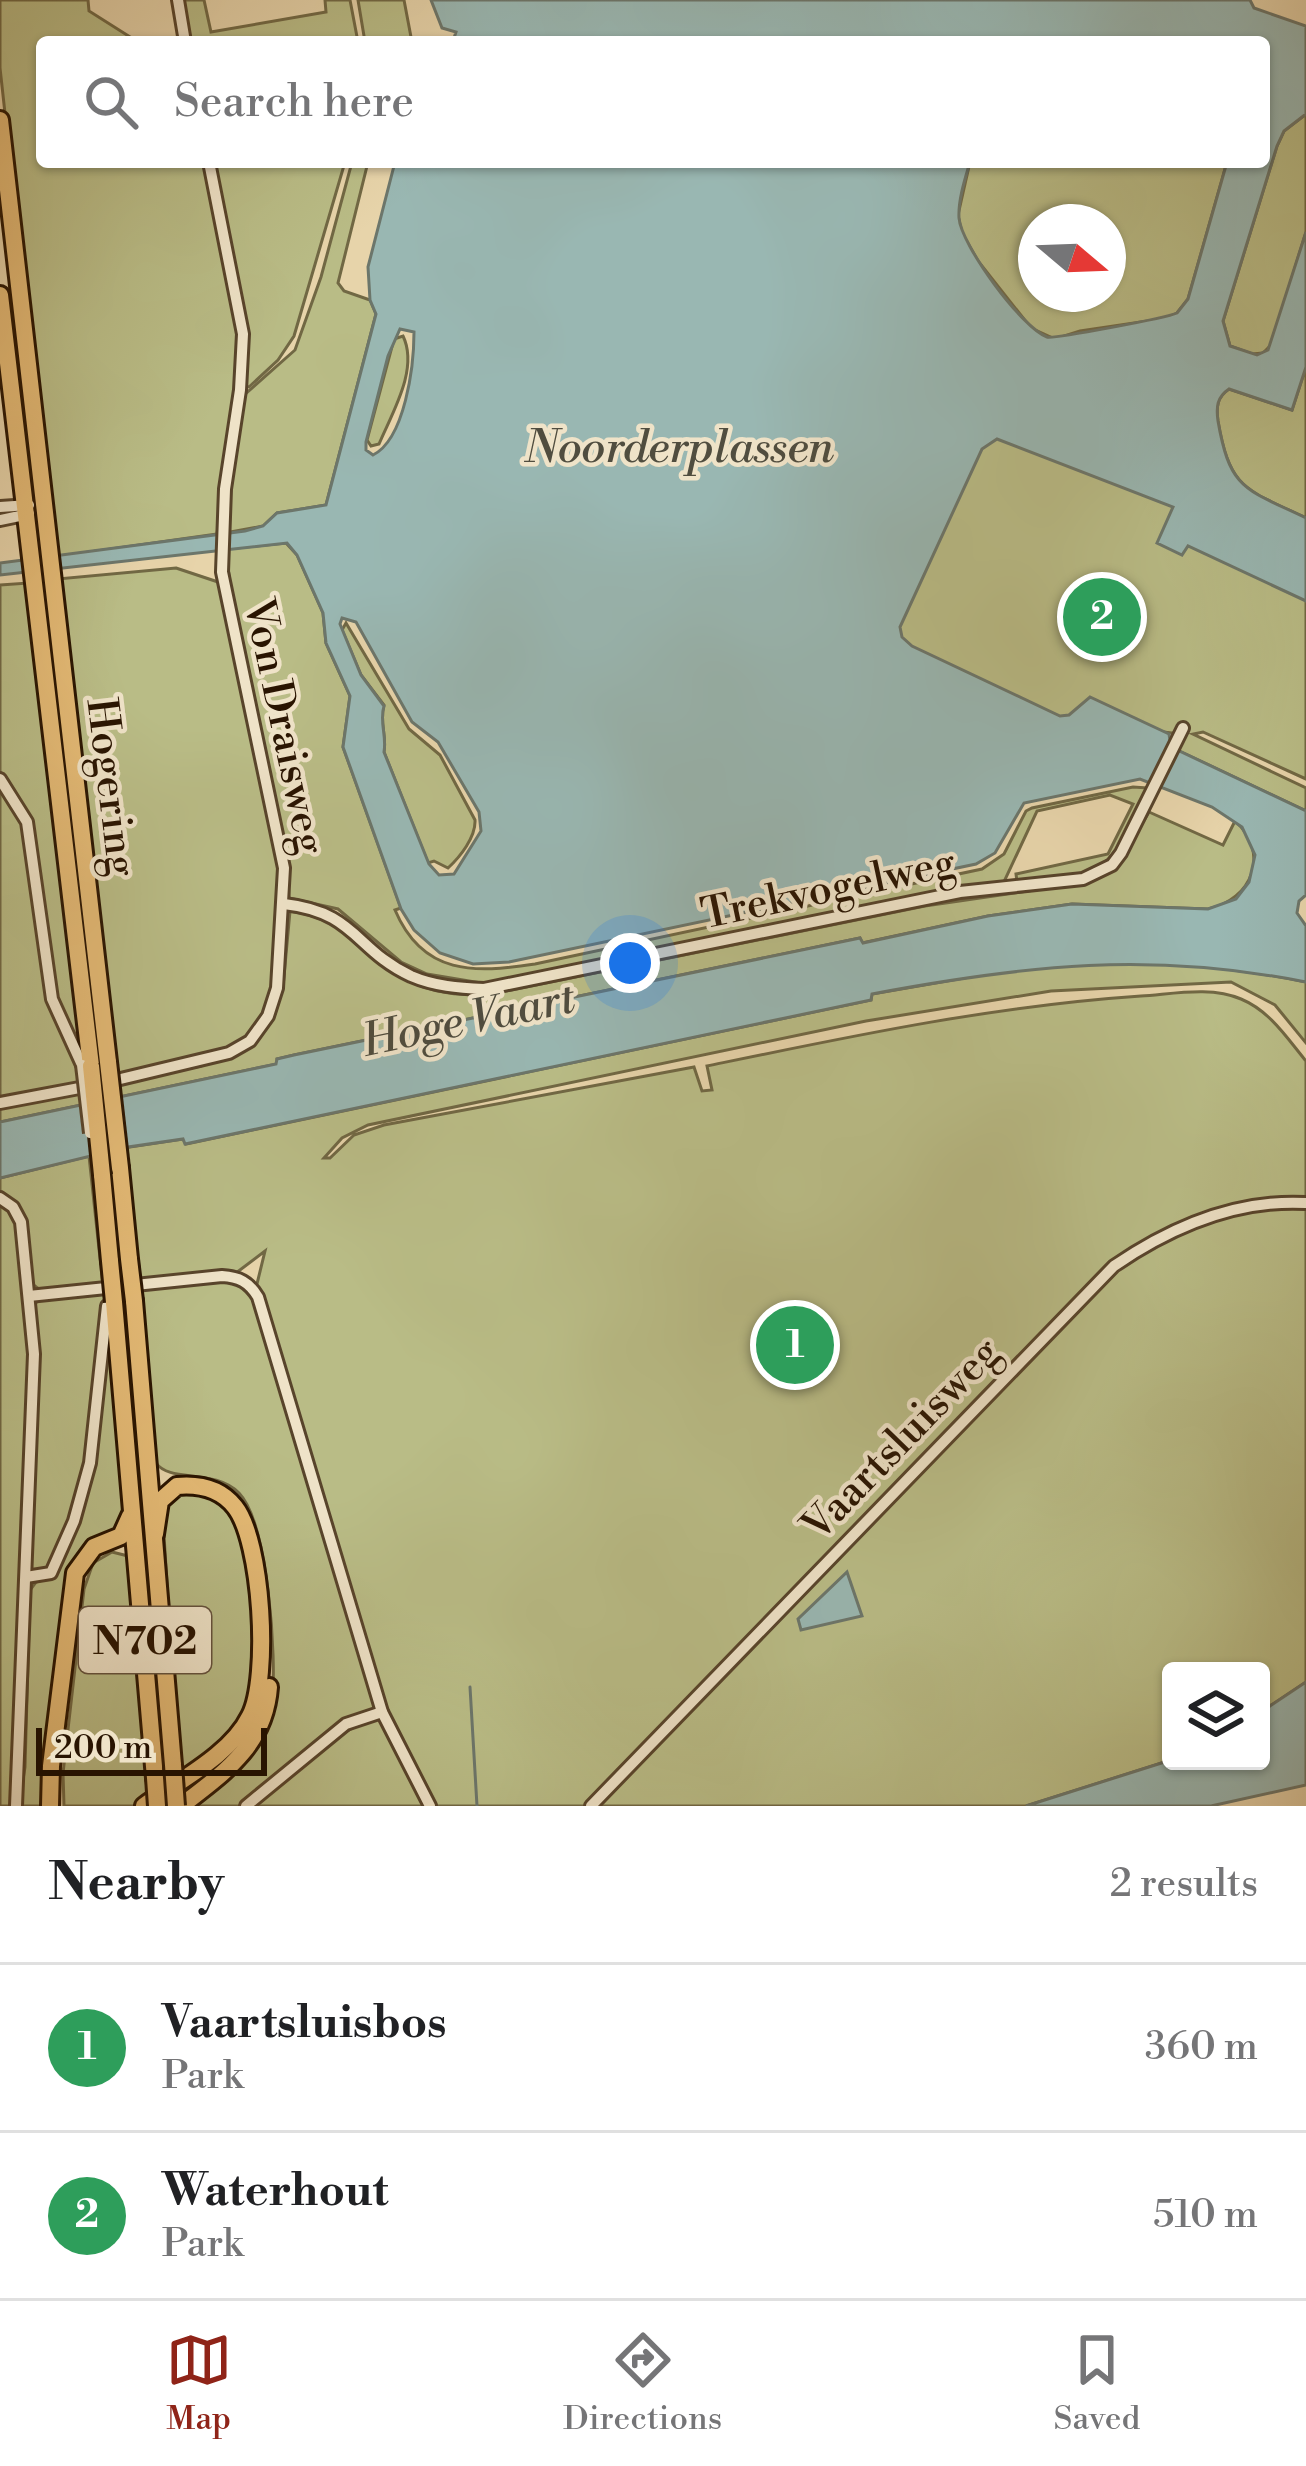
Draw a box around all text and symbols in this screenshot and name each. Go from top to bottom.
search box [36,36,1270,168]
icon: search [78,69,144,135]
text: Search here [174,74,414,131]
north arrow [1018,204,1126,312]
water label: Noorderplassen [523,420,834,477]
pin: 2 [1063,572,1141,662]
street label: Von Draisweg [229,593,337,860]
street label: Hogering [72,695,148,880]
street label: Trekvogelweg [696,837,961,943]
your location [600,933,660,993]
water label: Hoge Vaart [356,970,581,1071]
pin: 1 [756,1300,834,1390]
street label: Vaartsluisweg [791,1327,1013,1554]
road number: N702 [79,1607,211,1673]
map controls [1162,1662,1270,1770]
button: layers [1162,1662,1270,1770]
scale bar [36,1722,267,1775]
text: 200 m [54,1728,152,1769]
text: Nearby [48,1852,224,1916]
text: 2 results [1110,1860,1258,1909]
text: Vaartsluisbos [162,1995,447,2052]
text: 1 [78,2023,96,2072]
text: 360 m [1145,2023,1258,2072]
text: Park [162,2052,243,2101]
text: Waterhout [162,2163,388,2220]
text: 2 [75,2191,99,2240]
text: 510 m [1153,2191,1258,2240]
text: Park [162,2220,243,2269]
tab: Map [166,2327,232,2440]
tab: Directions [563,2327,722,2440]
tab: Saved [1054,2327,1140,2440]

